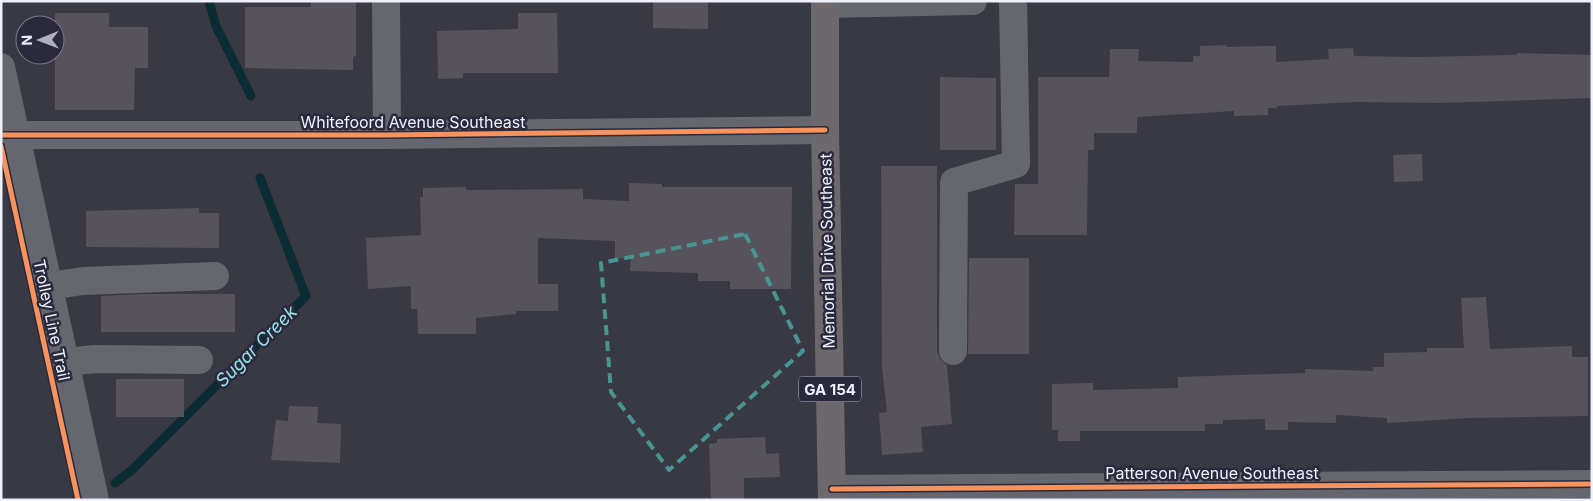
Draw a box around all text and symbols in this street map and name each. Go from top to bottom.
north arrow [15,15,65,65]
text: N [18,35,35,46]
street label: Whitefoord Avenue Southeast [300,112,526,132]
street label: Memorial Drive Southeast [815,153,839,349]
street label: Trolley Line Trail [29,258,75,382]
water label: Sugar Creek [211,300,302,391]
road number: GA 154 [799,376,861,402]
street label: Patterson Avenue Southeast [1105,463,1319,483]

